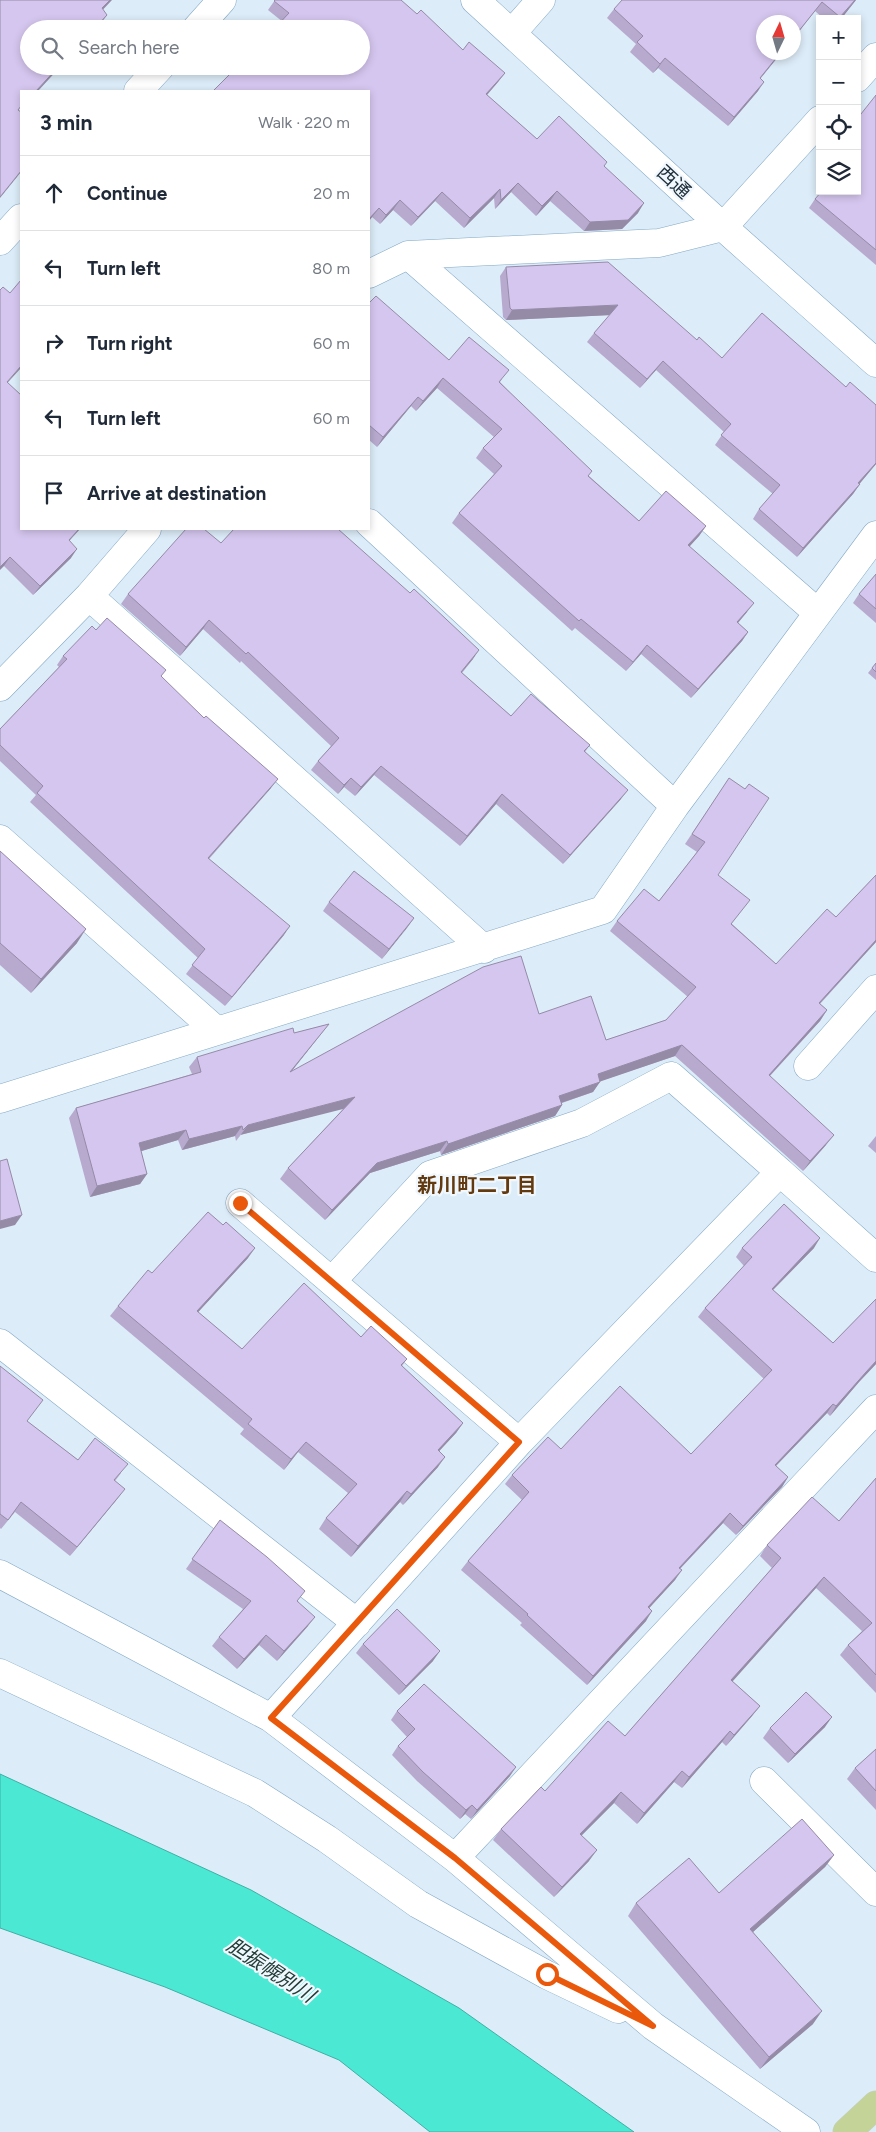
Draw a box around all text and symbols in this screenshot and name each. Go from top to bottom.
north arrow [756,15,801,60]
map controls [816,15,861,195]
button: + [816,15,861,60]
search box [20,20,370,75]
icon: search [38,34,66,62]
text: Search here [78,36,180,59]
button: − [816,60,861,105]
button: locate [816,105,861,150]
text: 3 min [40,110,92,135]
text: Walk · 220 m [258,113,350,132]
button: layers [816,150,861,195]
street label: 西通 [652,161,696,203]
icon: ahead [40,179,68,207]
text: Continue [87,182,167,205]
text: 20 m [313,184,350,203]
icon: left [40,254,68,282]
text: Turn left [87,257,161,280]
text: 80 m [312,259,350,278]
icon: right [40,329,68,357]
text: Turn right [87,332,173,355]
text: 60 m [313,334,350,353]
icon: left [40,404,68,432]
text: Turn left [87,407,161,430]
text: 60 m [313,409,350,428]
icon: arrive [40,479,68,507]
text: Arrive at destination [87,482,266,505]
district label: 新川町二丁目 [417,1173,537,1197]
route end [229,1192,252,1215]
water label: 胆振幌別川 [223,1933,321,2008]
route start [536,1963,559,1986]

